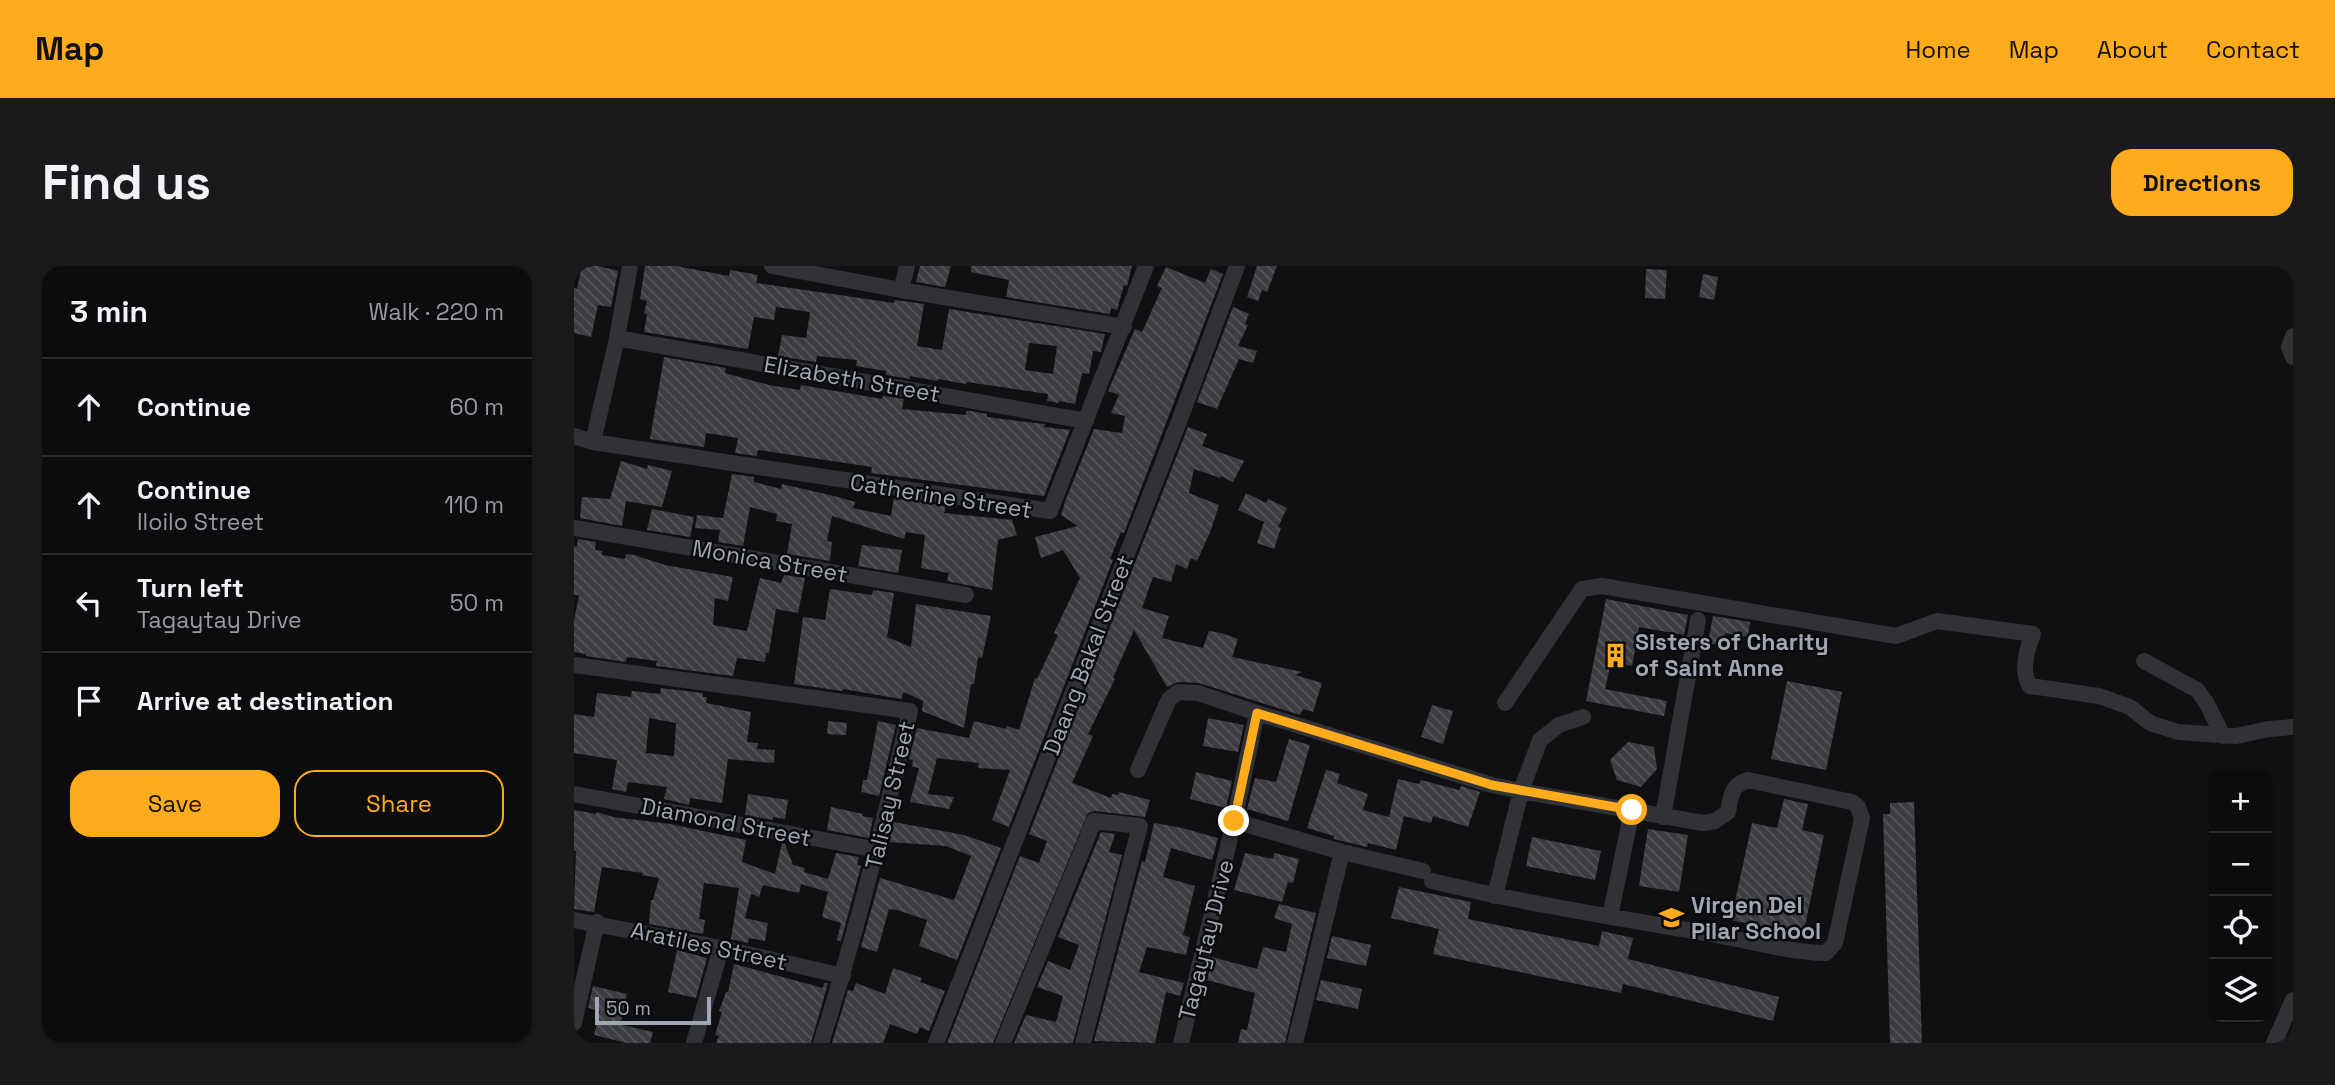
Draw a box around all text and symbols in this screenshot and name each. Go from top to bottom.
text: Map [35,28,104,70]
text: Home [1905,34,1971,65]
text: Map [2009,34,2059,65]
text: About [2097,34,2168,65]
text: Contact [2206,34,2300,65]
button: Directions [2111,149,2293,216]
text: Find us [42,151,211,213]
text: 3 min [70,292,148,331]
text: Walk · 220 m [369,297,504,327]
street label: Elizabeth Street [762,349,942,409]
icon: ahead [70,388,108,426]
text: Continue [137,390,251,424]
text: 60 m [449,392,504,422]
street label: Catherine Street [848,467,1034,525]
text: Continue [137,473,251,507]
icon: ahead [70,486,108,524]
text: 110 m [444,490,504,520]
text: Iloilo Street [137,507,264,537]
street label: Monica Street [690,533,850,589]
street label: Daang Bakal Street [1036,551,1140,759]
text: Turn left [137,571,244,605]
icon: left [70,584,108,622]
text: 50 m [450,588,504,618]
text: Tagaytay Drive [137,605,302,635]
place label: Sisters of Charity of Saint Anne [1635,627,1829,683]
building icon: Sisters of Charity of Saint Anne [1601,641,1629,669]
icon: arrive [70,682,108,720]
text: Arrive at destination [137,684,394,718]
street label: Talisay Street [858,718,922,872]
button: Save [70,770,280,837]
button: Share [294,770,504,837]
map controls [2209,770,2272,1022]
button: + [2209,770,2272,833]
street label: Diamond Street [638,791,814,853]
route start [1616,794,1647,825]
route end [1218,805,1249,836]
button: − [2209,833,2272,896]
street label: Tagaytay Drive [1172,856,1240,1024]
place label: Virgen Del Pilar School [1691,890,1821,946]
button: locate [2209,896,2272,959]
school or university icon: Virgen Del Pilar School [1657,904,1685,932]
street label: Aratiles Street [628,915,790,977]
button: layers [2209,959,2272,1022]
scale bar [595,994,710,1026]
text: 50 m [606,996,651,1021]

